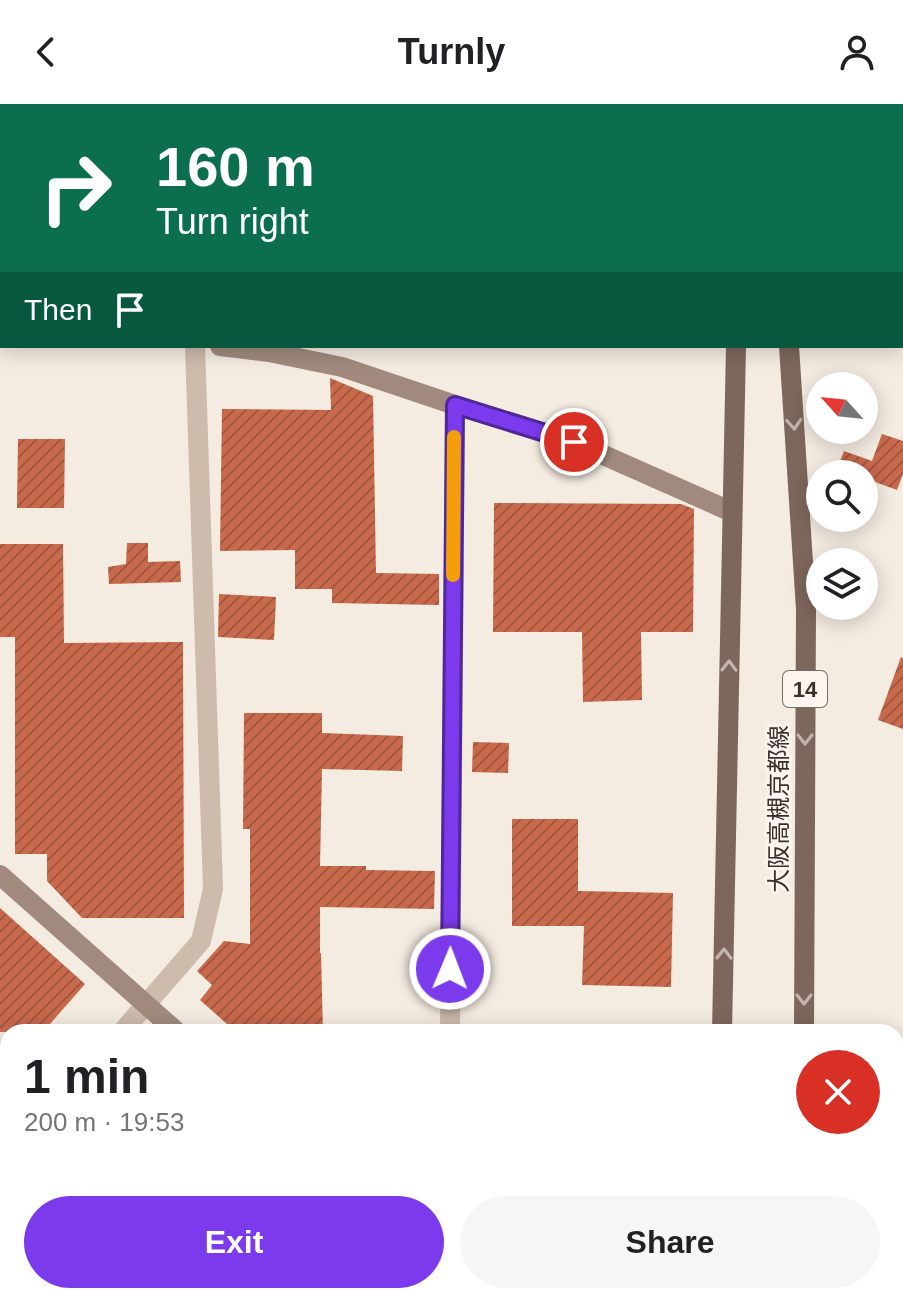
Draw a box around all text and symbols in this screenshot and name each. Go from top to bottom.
icon: back [24,30,68,74]
icon: person [835,30,879,74]
text: Turnly [398,31,505,72]
text: 160 m [156,135,315,198]
icon: right [24,136,128,240]
text: Turn right [156,201,309,242]
icon: arrive [108,288,152,332]
text: Then [24,293,92,326]
north arrow [806,372,878,444]
map controls [806,372,878,620]
pin [540,408,608,476]
one-way arrow [785,418,802,431]
icon: arrive [552,420,596,464]
button: search [806,460,878,532]
button: layers [806,548,878,620]
one-way arrow [720,659,738,672]
road number: 14 [783,671,827,707]
street label: 大阪高槻京都線 [765,725,792,893]
one-way arrow [796,733,814,746]
position arrow [408,927,492,1011]
one-way arrow [715,947,732,960]
one-way arrow [795,993,813,1006]
text: 1 min [24,1050,149,1103]
button: close [796,1050,880,1134]
text: 200 m · 19:53 [24,1107,184,1137]
button: Exit [24,1196,444,1288]
button: Share [460,1196,880,1288]

